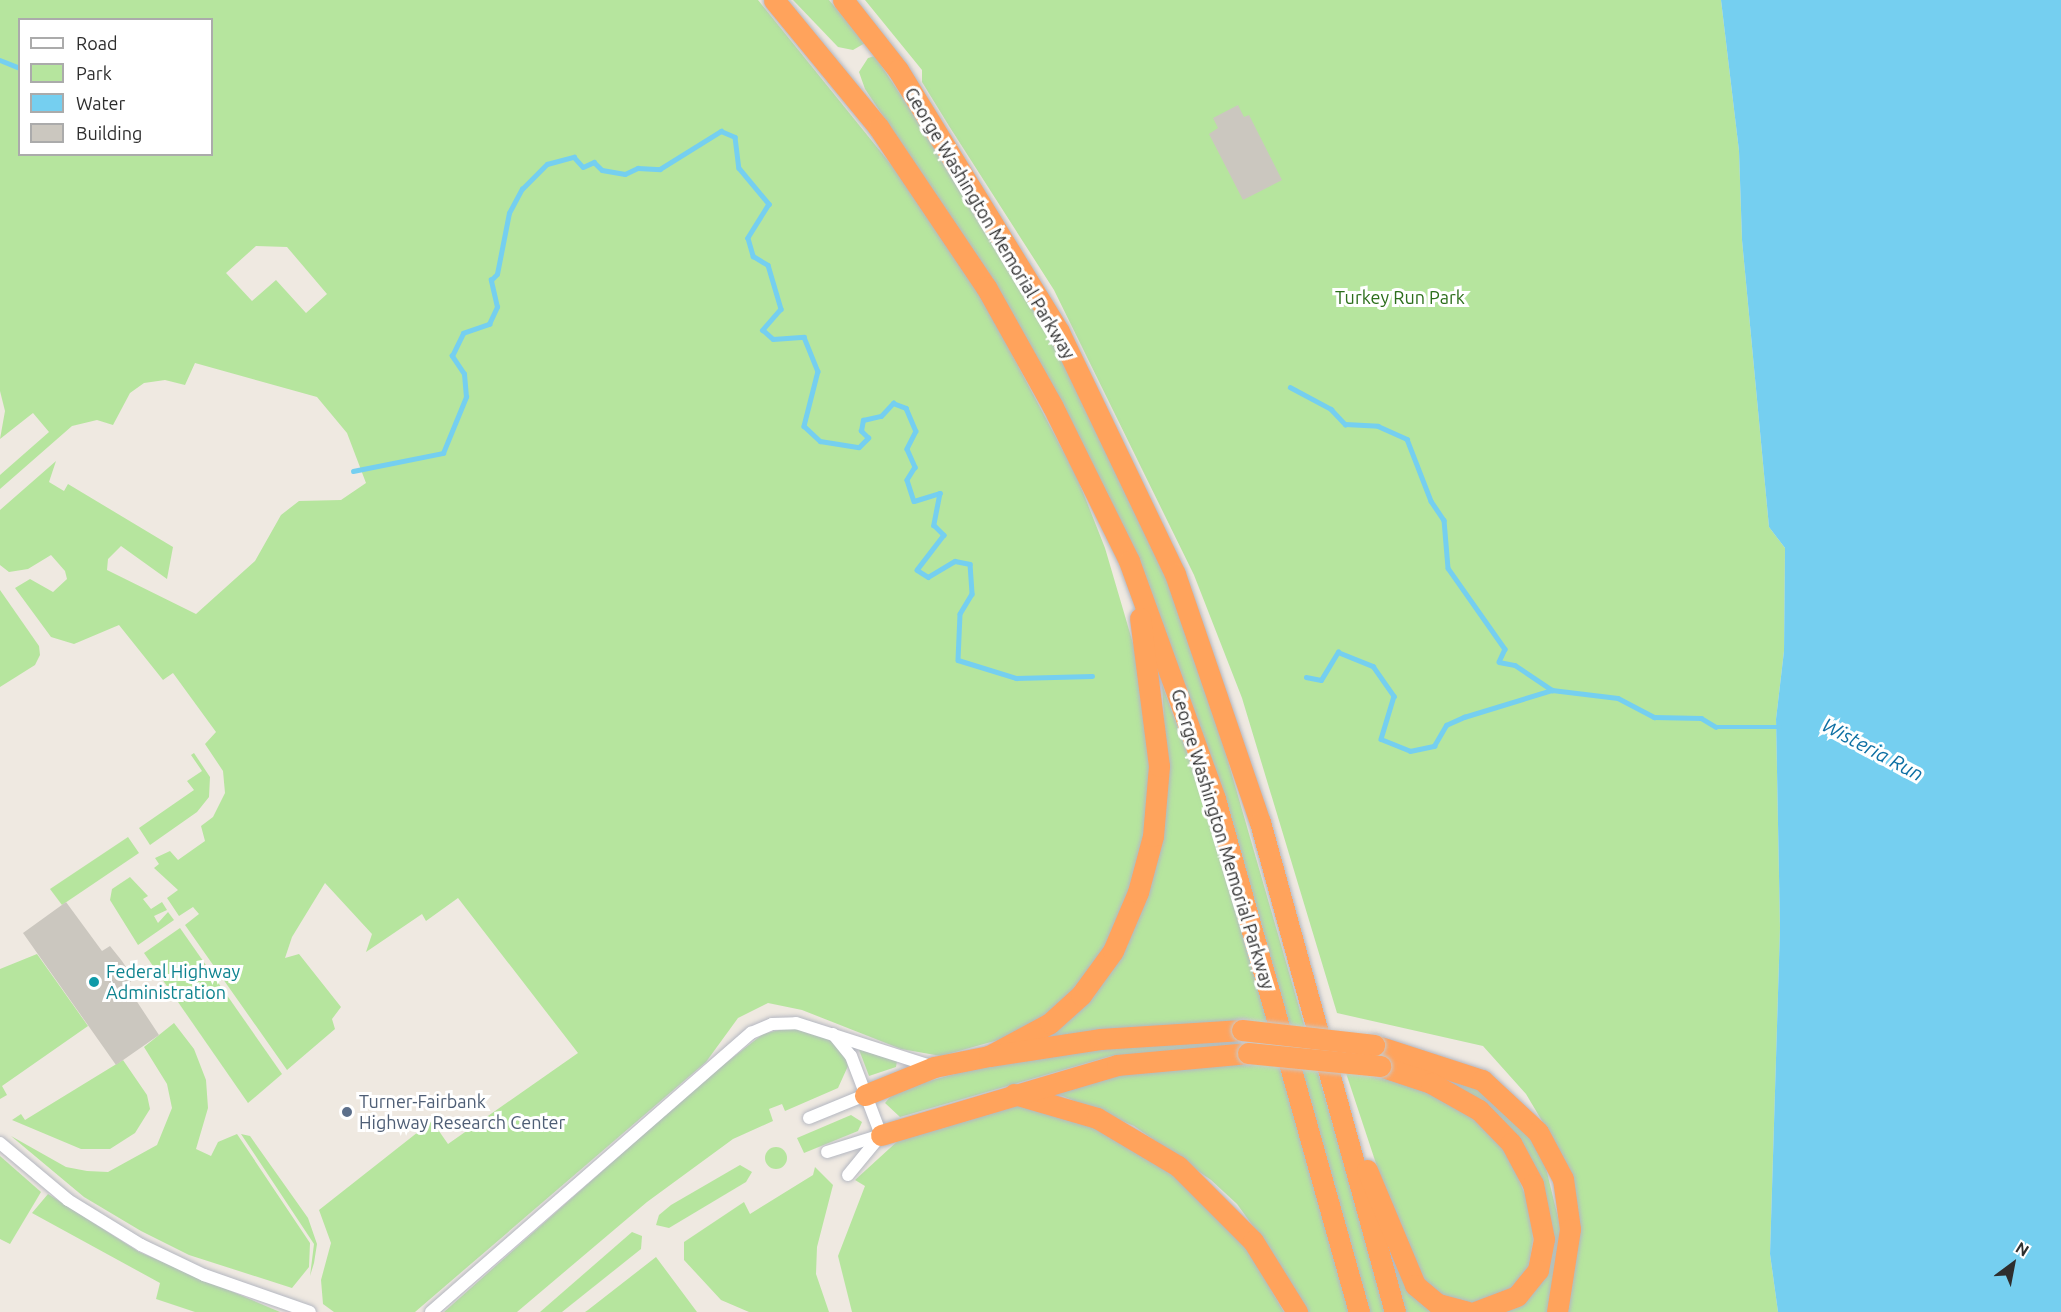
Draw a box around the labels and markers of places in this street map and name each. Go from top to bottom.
place label: Federal Highway Administration [106,961,240,1004]
marker: Federal Highway Administration [87,975,101,989]
place label: Turner-Fairbank Highway Research Center [359,1091,565,1134]
marker: Turner-Fairbank Highway Research Center [340,1105,354,1119]

